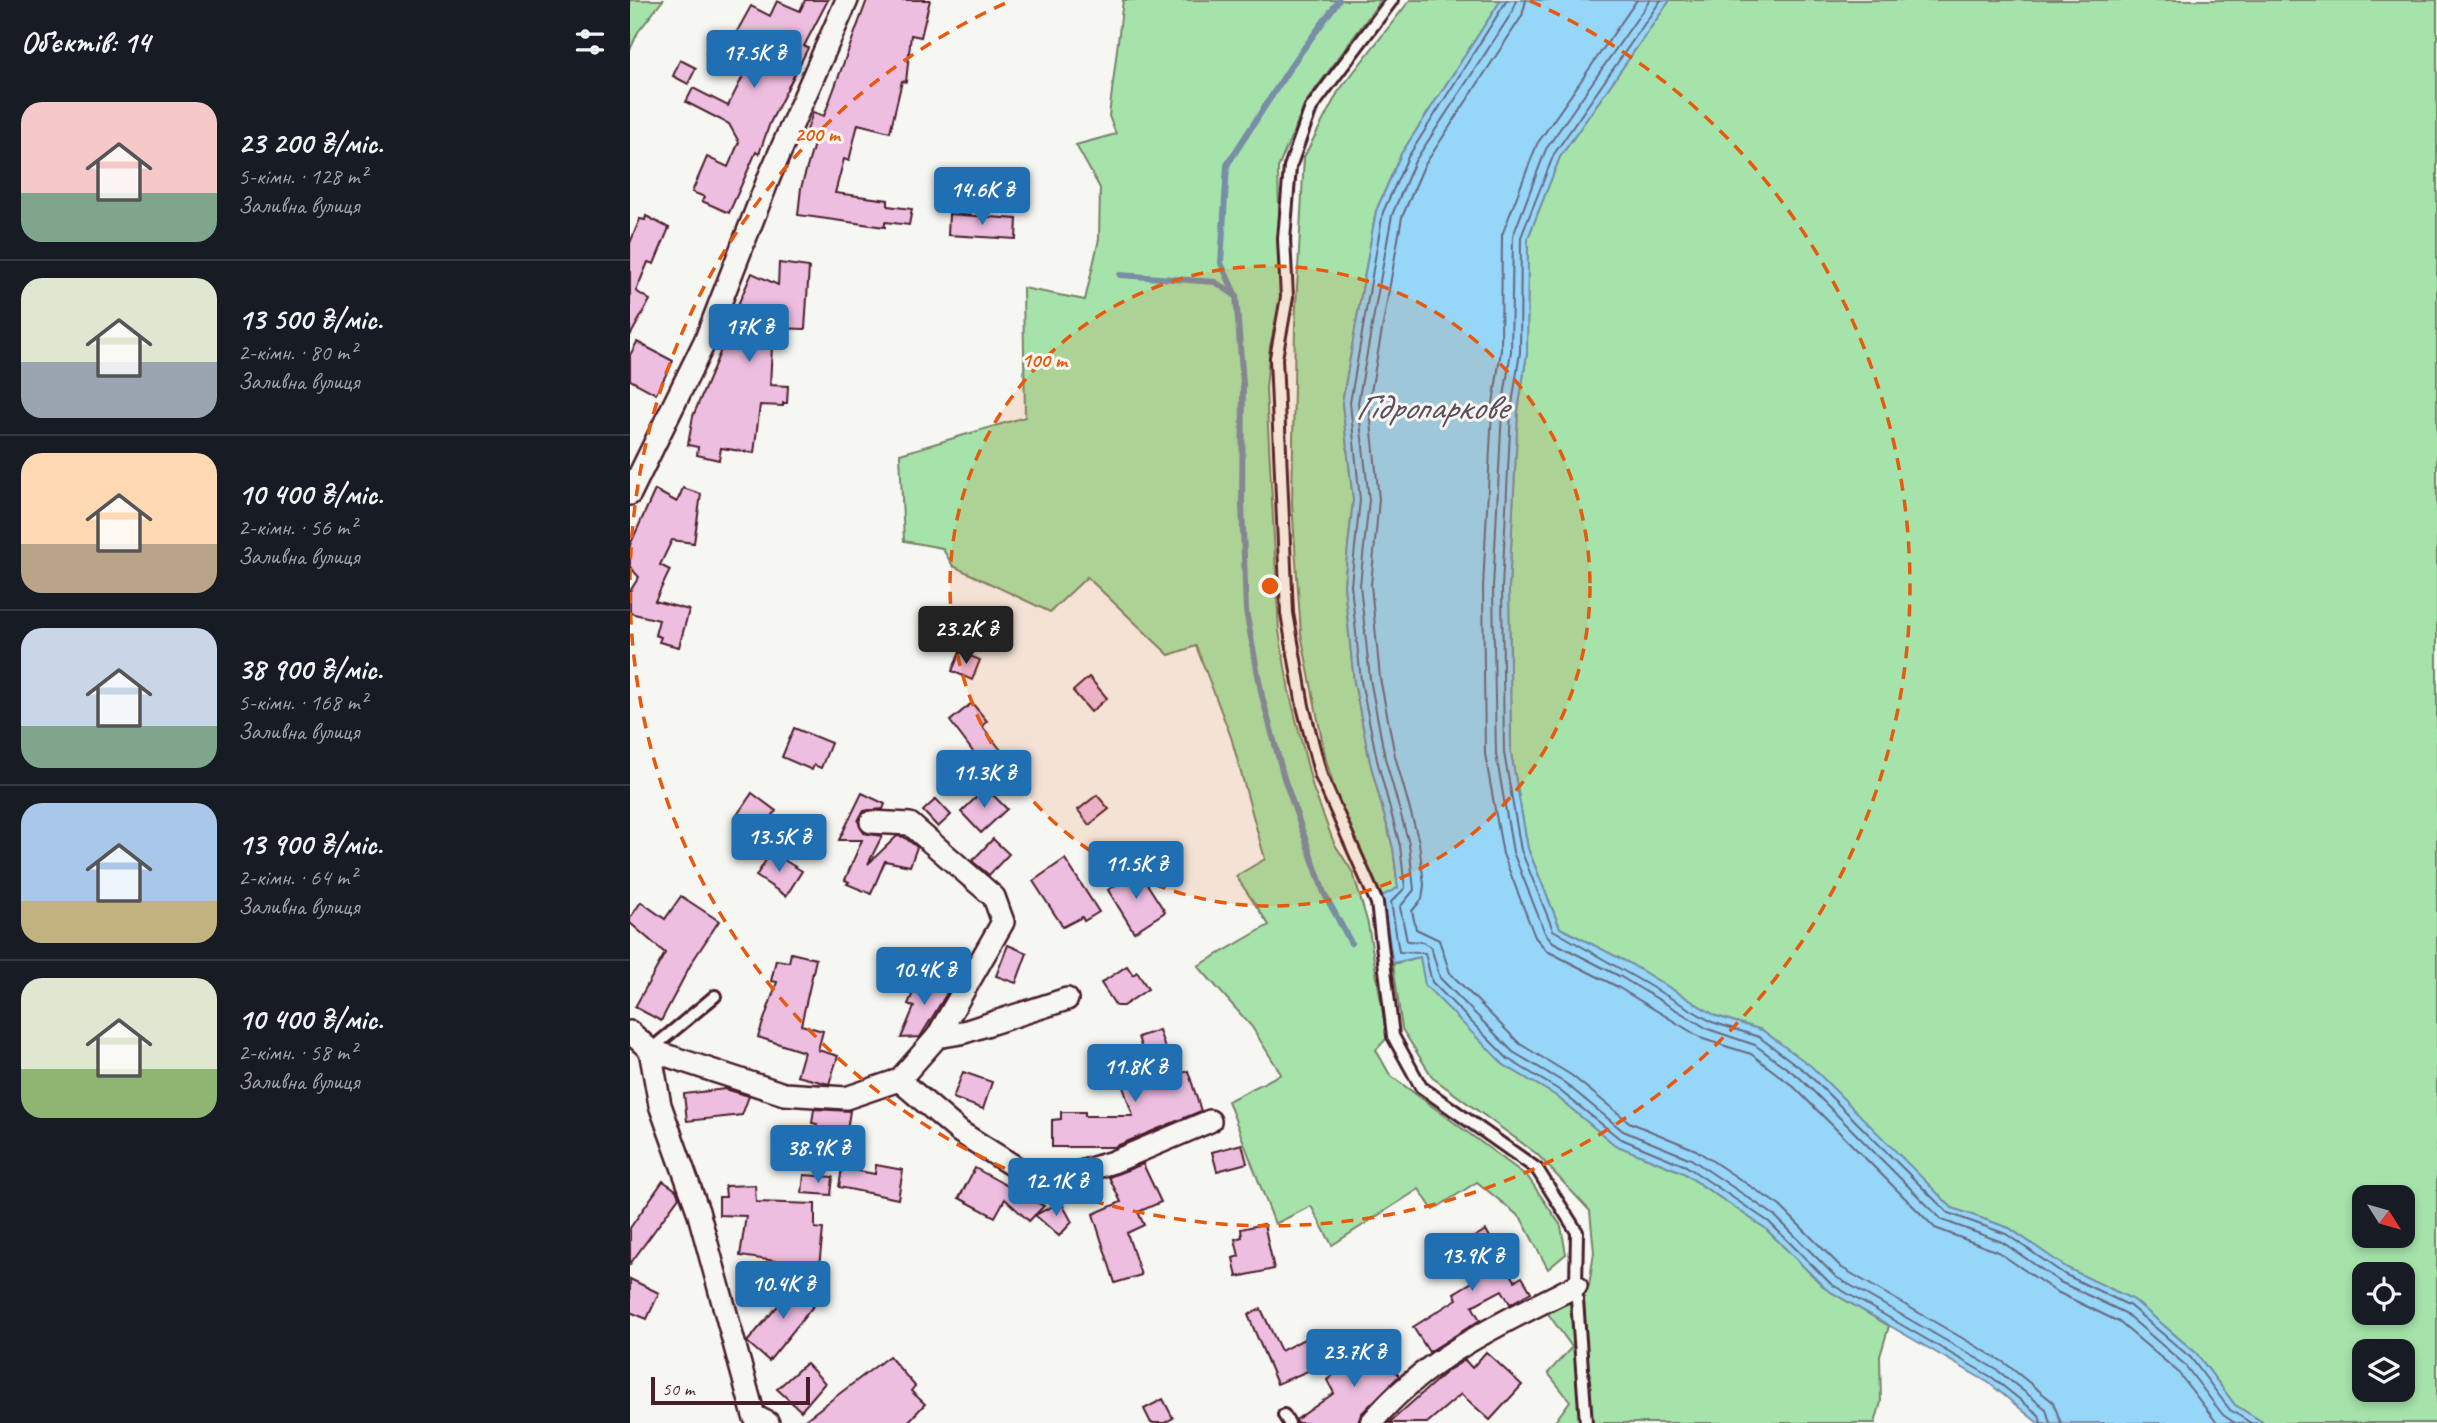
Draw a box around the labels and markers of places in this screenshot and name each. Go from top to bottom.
pin: 17.5K ₴ [689,31,819,90]
pin: 14.6K ₴ [917,168,1047,227]
pin: 17K ₴ [700,304,798,364]
centre of rings [1258,574,1282,598]
pin: 23.2K ₴ [901,606,1031,666]
pin: 11.3K ₴ [919,750,1049,810]
pin: 13.5K ₴ [714,814,844,874]
pin: 11.5K ₴ [1071,842,1201,901]
pin: 10.4K ₴ [859,948,989,1007]
pin: 11.8K ₴ [1070,1044,1200,1104]
pin: 38.9K ₴ [753,1126,883,1185]
pin: 12.1K ₴ [991,1158,1121,1218]
pin: 13.9K ₴ [1407,1234,1537,1293]
pin: 10.4K ₴ [718,1262,848,1321]
pin: 23.7K ₴ [1289,1330,1419,1389]

